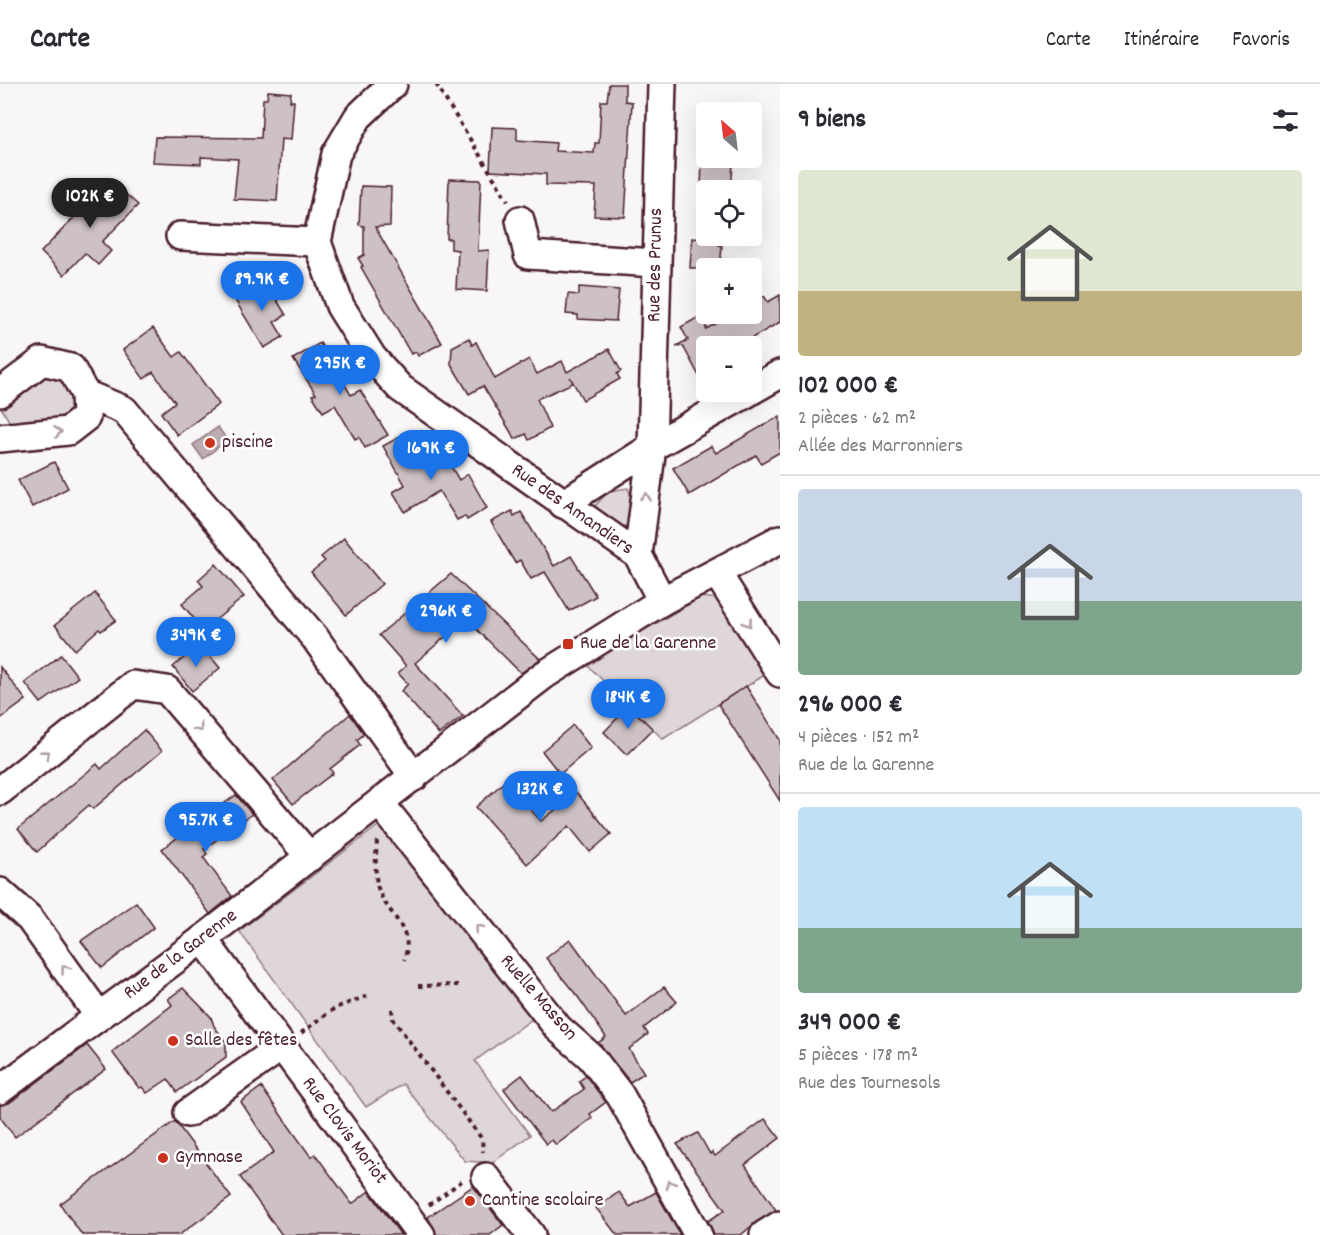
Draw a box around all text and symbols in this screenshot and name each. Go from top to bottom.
text: Carte [30,21,90,61]
text: Carte [1046,26,1091,56]
text: Itinéraire [1124,26,1199,56]
text: Favoris [1232,26,1290,56]
north arrow [696,102,762,168]
map controls [696,102,762,402]
text: 9 biens [798,102,866,139]
icon: filters [1269,104,1302,137]
pin: 102K € [41,178,139,229]
button: locate [696,180,762,246]
text: 102K € [66,183,115,211]
street label: Rue des Prunus [641,208,671,322]
icon: home [996,209,1104,317]
button: + [696,258,762,324]
pin: 89.9K € [207,261,317,312]
text: 89.9K € [235,266,289,294]
button: − [696,336,762,402]
pin: 295K € [291,345,389,396]
text: 295K € [314,350,366,378]
text: 102 000 € [798,368,898,405]
text: 2 pièces · 62 m² [798,405,916,433]
one-way arrow [54,426,63,439]
place label: piscine [222,429,273,457]
pin: 169K € [382,430,480,481]
text: Allée des Marronniers [798,433,963,461]
text: 169K € [407,435,455,463]
marker: piscine [203,436,217,450]
street label: Rue des Amandiers [505,457,639,563]
one-way arrow [639,493,651,502]
icon: home [996,528,1104,636]
pin: 296K € [397,593,495,644]
text: 296K € [420,598,472,626]
pin: 349K € [147,617,245,668]
one-way arrow [741,617,753,627]
text: 349K € [170,622,222,650]
place label: Rue de la Garenne [580,630,716,658]
marker: Rue de la Garenne [561,637,575,651]
pin: 184K € [579,679,677,730]
text: 184K € [605,684,651,712]
text: 296 000 € [798,687,903,724]
one-way arrow [192,721,203,732]
text: 4 pièces · 152 m² [798,724,919,752]
one-way arrow [39,751,50,762]
text: Rue de la Garenne [798,752,934,780]
pin: 132K € [491,771,589,822]
text: 132K € [517,776,563,804]
pin: 95.7K € [151,802,261,853]
text: 95.7K € [179,807,233,835]
icon: home [996,846,1104,954]
street label: Rue de la Garenne [118,903,244,1007]
one-way arrow [476,924,487,935]
street label: Ruelle Masson [493,949,583,1047]
one-way arrow [61,964,72,975]
text: 349 000 € [798,1005,901,1042]
place label: Salle des fêtes [185,1027,298,1055]
marker: Salle des fêtes [166,1034,180,1048]
text: 5 pièces · 178 m² [798,1042,918,1070]
text: Rue des Tournesols [798,1070,941,1098]
street label: Rue Clovis Moriot [294,1071,394,1191]
place label: Gymnase [175,1144,243,1172]
marker: Gymnase [156,1151,170,1165]
one-way arrow [666,1180,677,1190]
place label: Cantine scolaire [482,1187,604,1215]
marker: Cantine scolaire [463,1194,477,1208]

